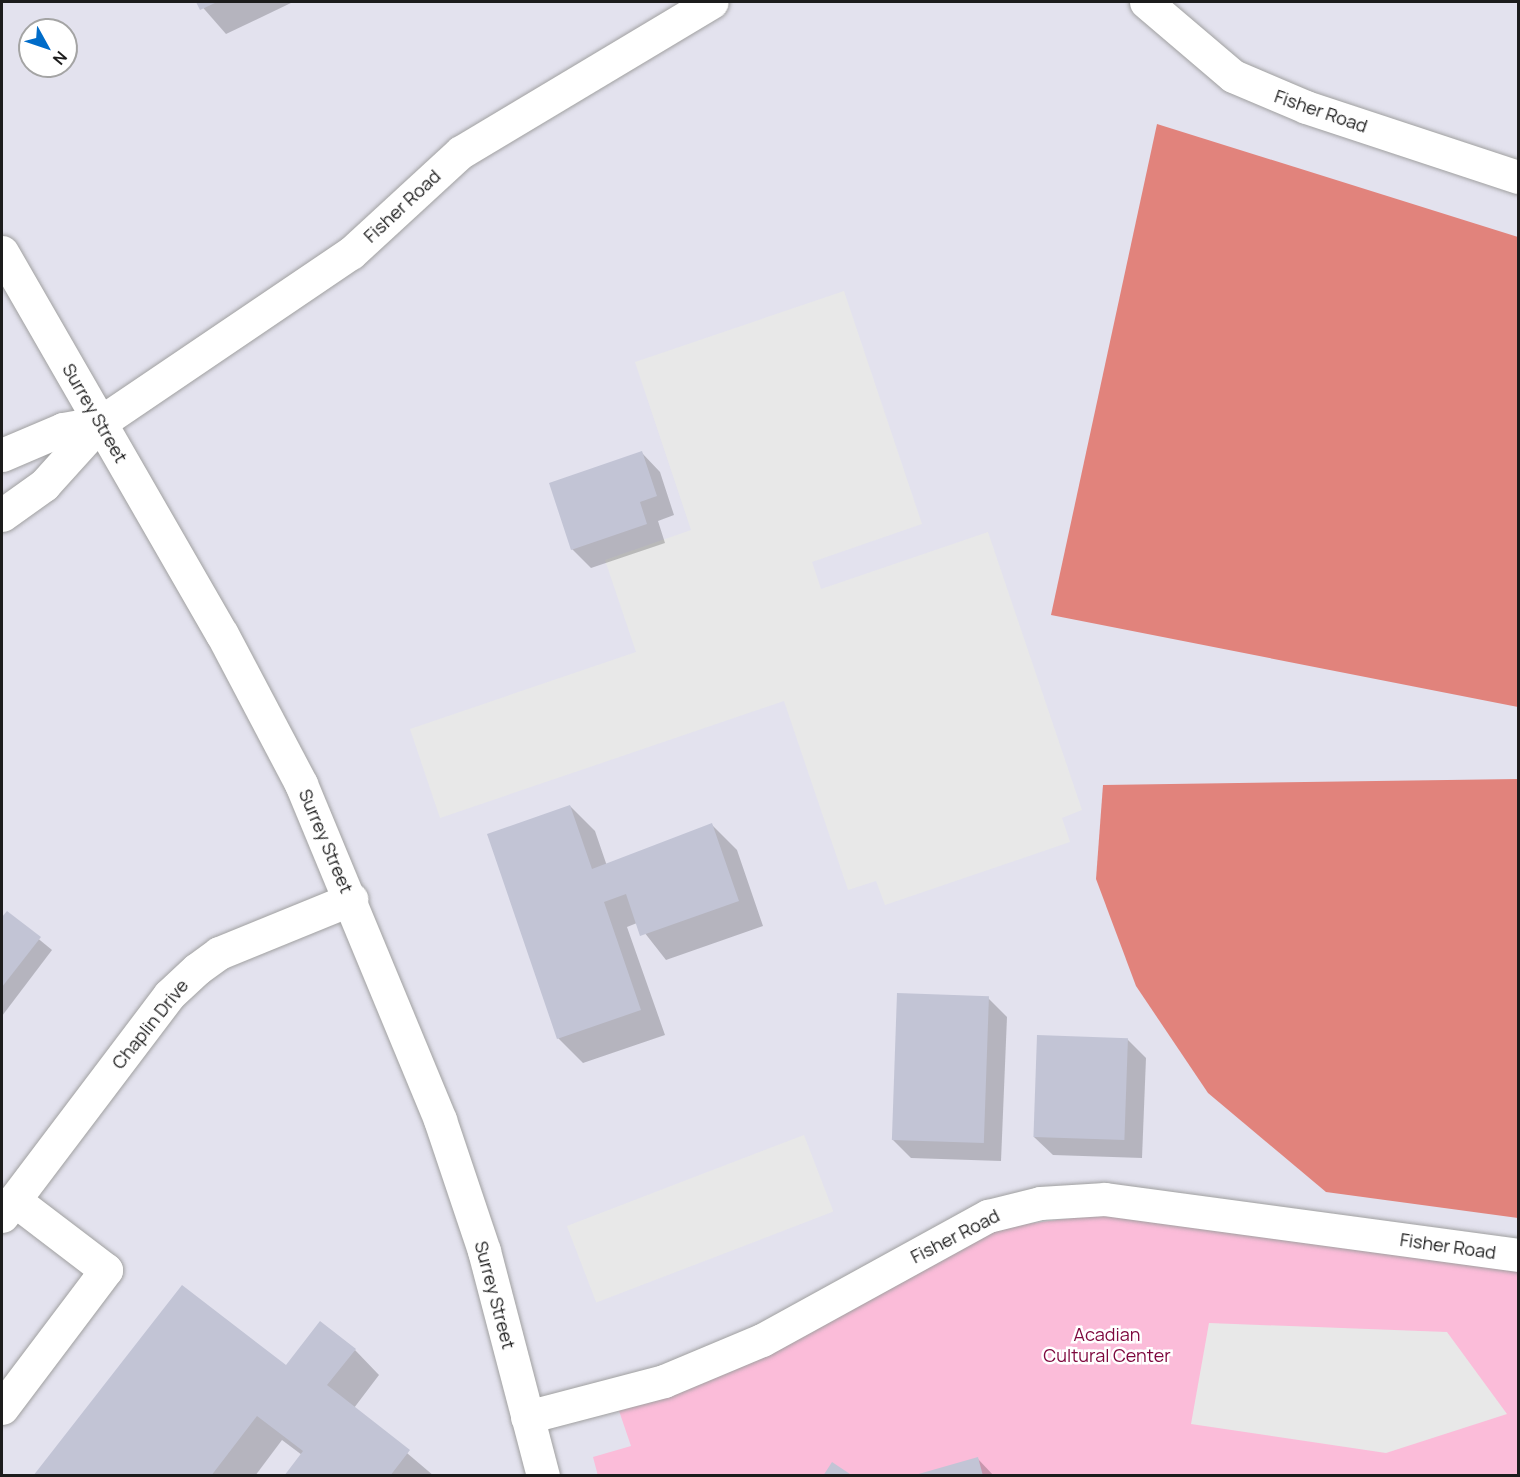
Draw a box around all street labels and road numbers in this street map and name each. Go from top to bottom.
street label: Fisher Road [1272,85,1370,137]
street label: Fisher Road [359,165,445,247]
street label: Surrey Street [58,360,132,466]
street label: Surrey Street [294,786,358,896]
street label: Chaplin Drive [107,975,193,1073]
street label: Fisher Road [907,1204,1003,1268]
street label: Fisher Road [1399,1229,1497,1263]
street label: Surrey Street [470,1239,520,1351]

